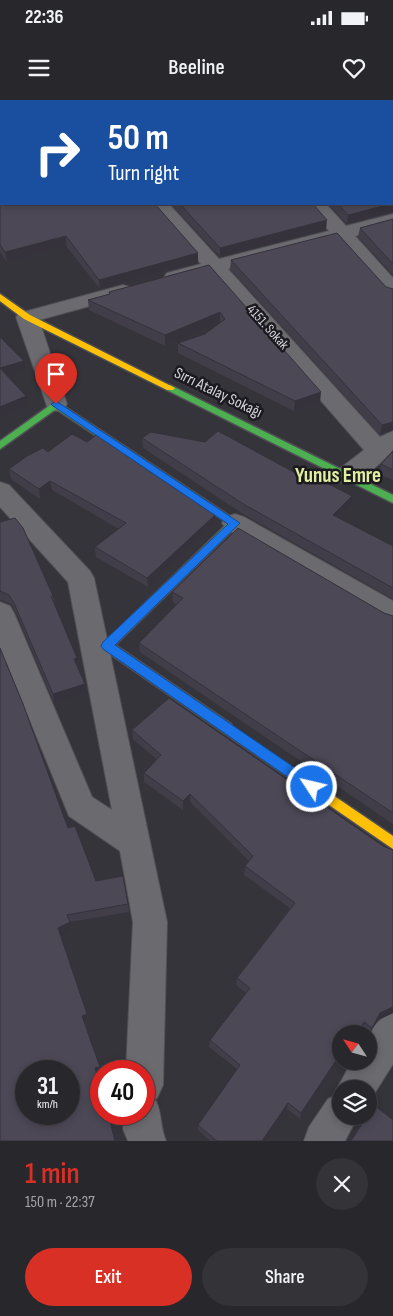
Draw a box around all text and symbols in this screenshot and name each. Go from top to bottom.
text: 22:36 [25,6,63,29]
icon: menu [25,54,53,82]
text: Beeline [168,54,225,81]
icon: heart [340,54,368,82]
text: 50 m [108,117,169,160]
icon: right [25,120,90,185]
text: Turn right [108,160,179,187]
street label: 4151. Sokak [243,301,293,353]
pin [35,353,77,404]
icon: arrive [42,360,70,388]
street label: Sırrı Atalay Sokağı [171,364,265,422]
district label: Yunus Emre [295,463,381,488]
position arrow [285,760,337,812]
north arrow [332,1025,378,1070]
map controls [332,1025,377,1125]
speed limit sign: 40 [90,1060,155,1125]
text: 31 [37,1071,58,1102]
button: layers [332,1080,377,1125]
text: km/h [37,1097,58,1112]
text: 1 min [25,1156,80,1192]
button: close [316,1158,368,1210]
text: 150 m · 22:37 [25,1193,95,1212]
button: Exit [25,1248,192,1306]
button: Share [202,1248,368,1306]

